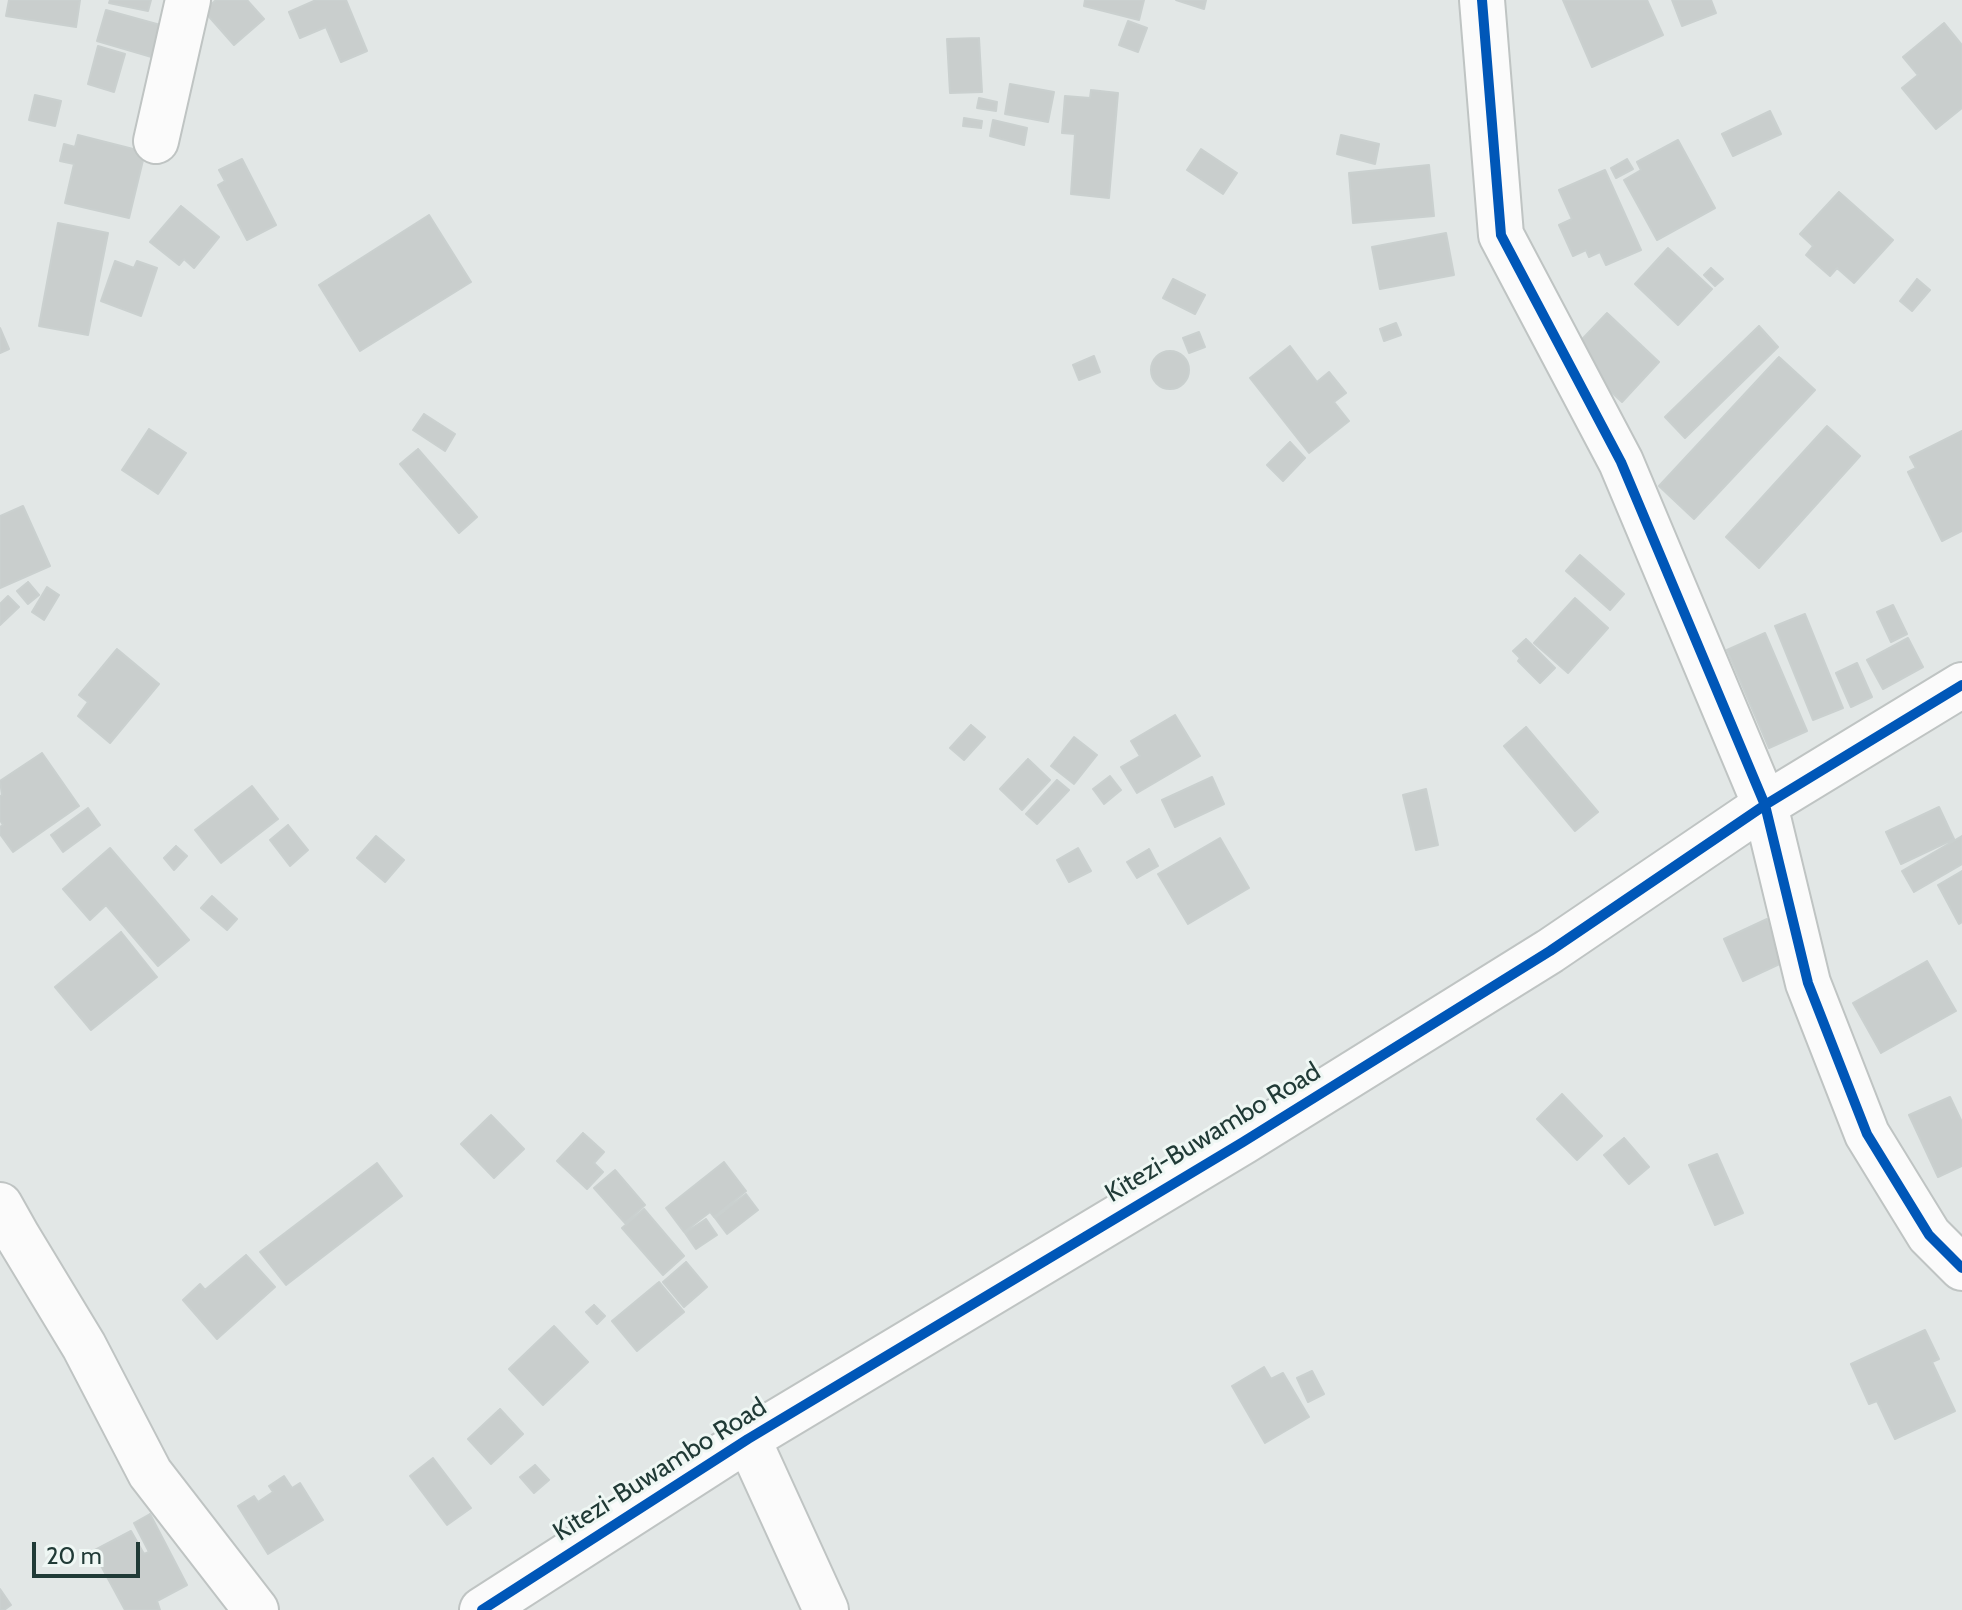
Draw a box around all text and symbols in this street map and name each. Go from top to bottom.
street label: Kitezi-Buwambo Road [1100,1056,1326,1210]
street label: Kitezi-Buwambo Road [548,1392,772,1548]
scale bar [36,1526,144,1576]
text: 20 m [46,1541,102,1570]

